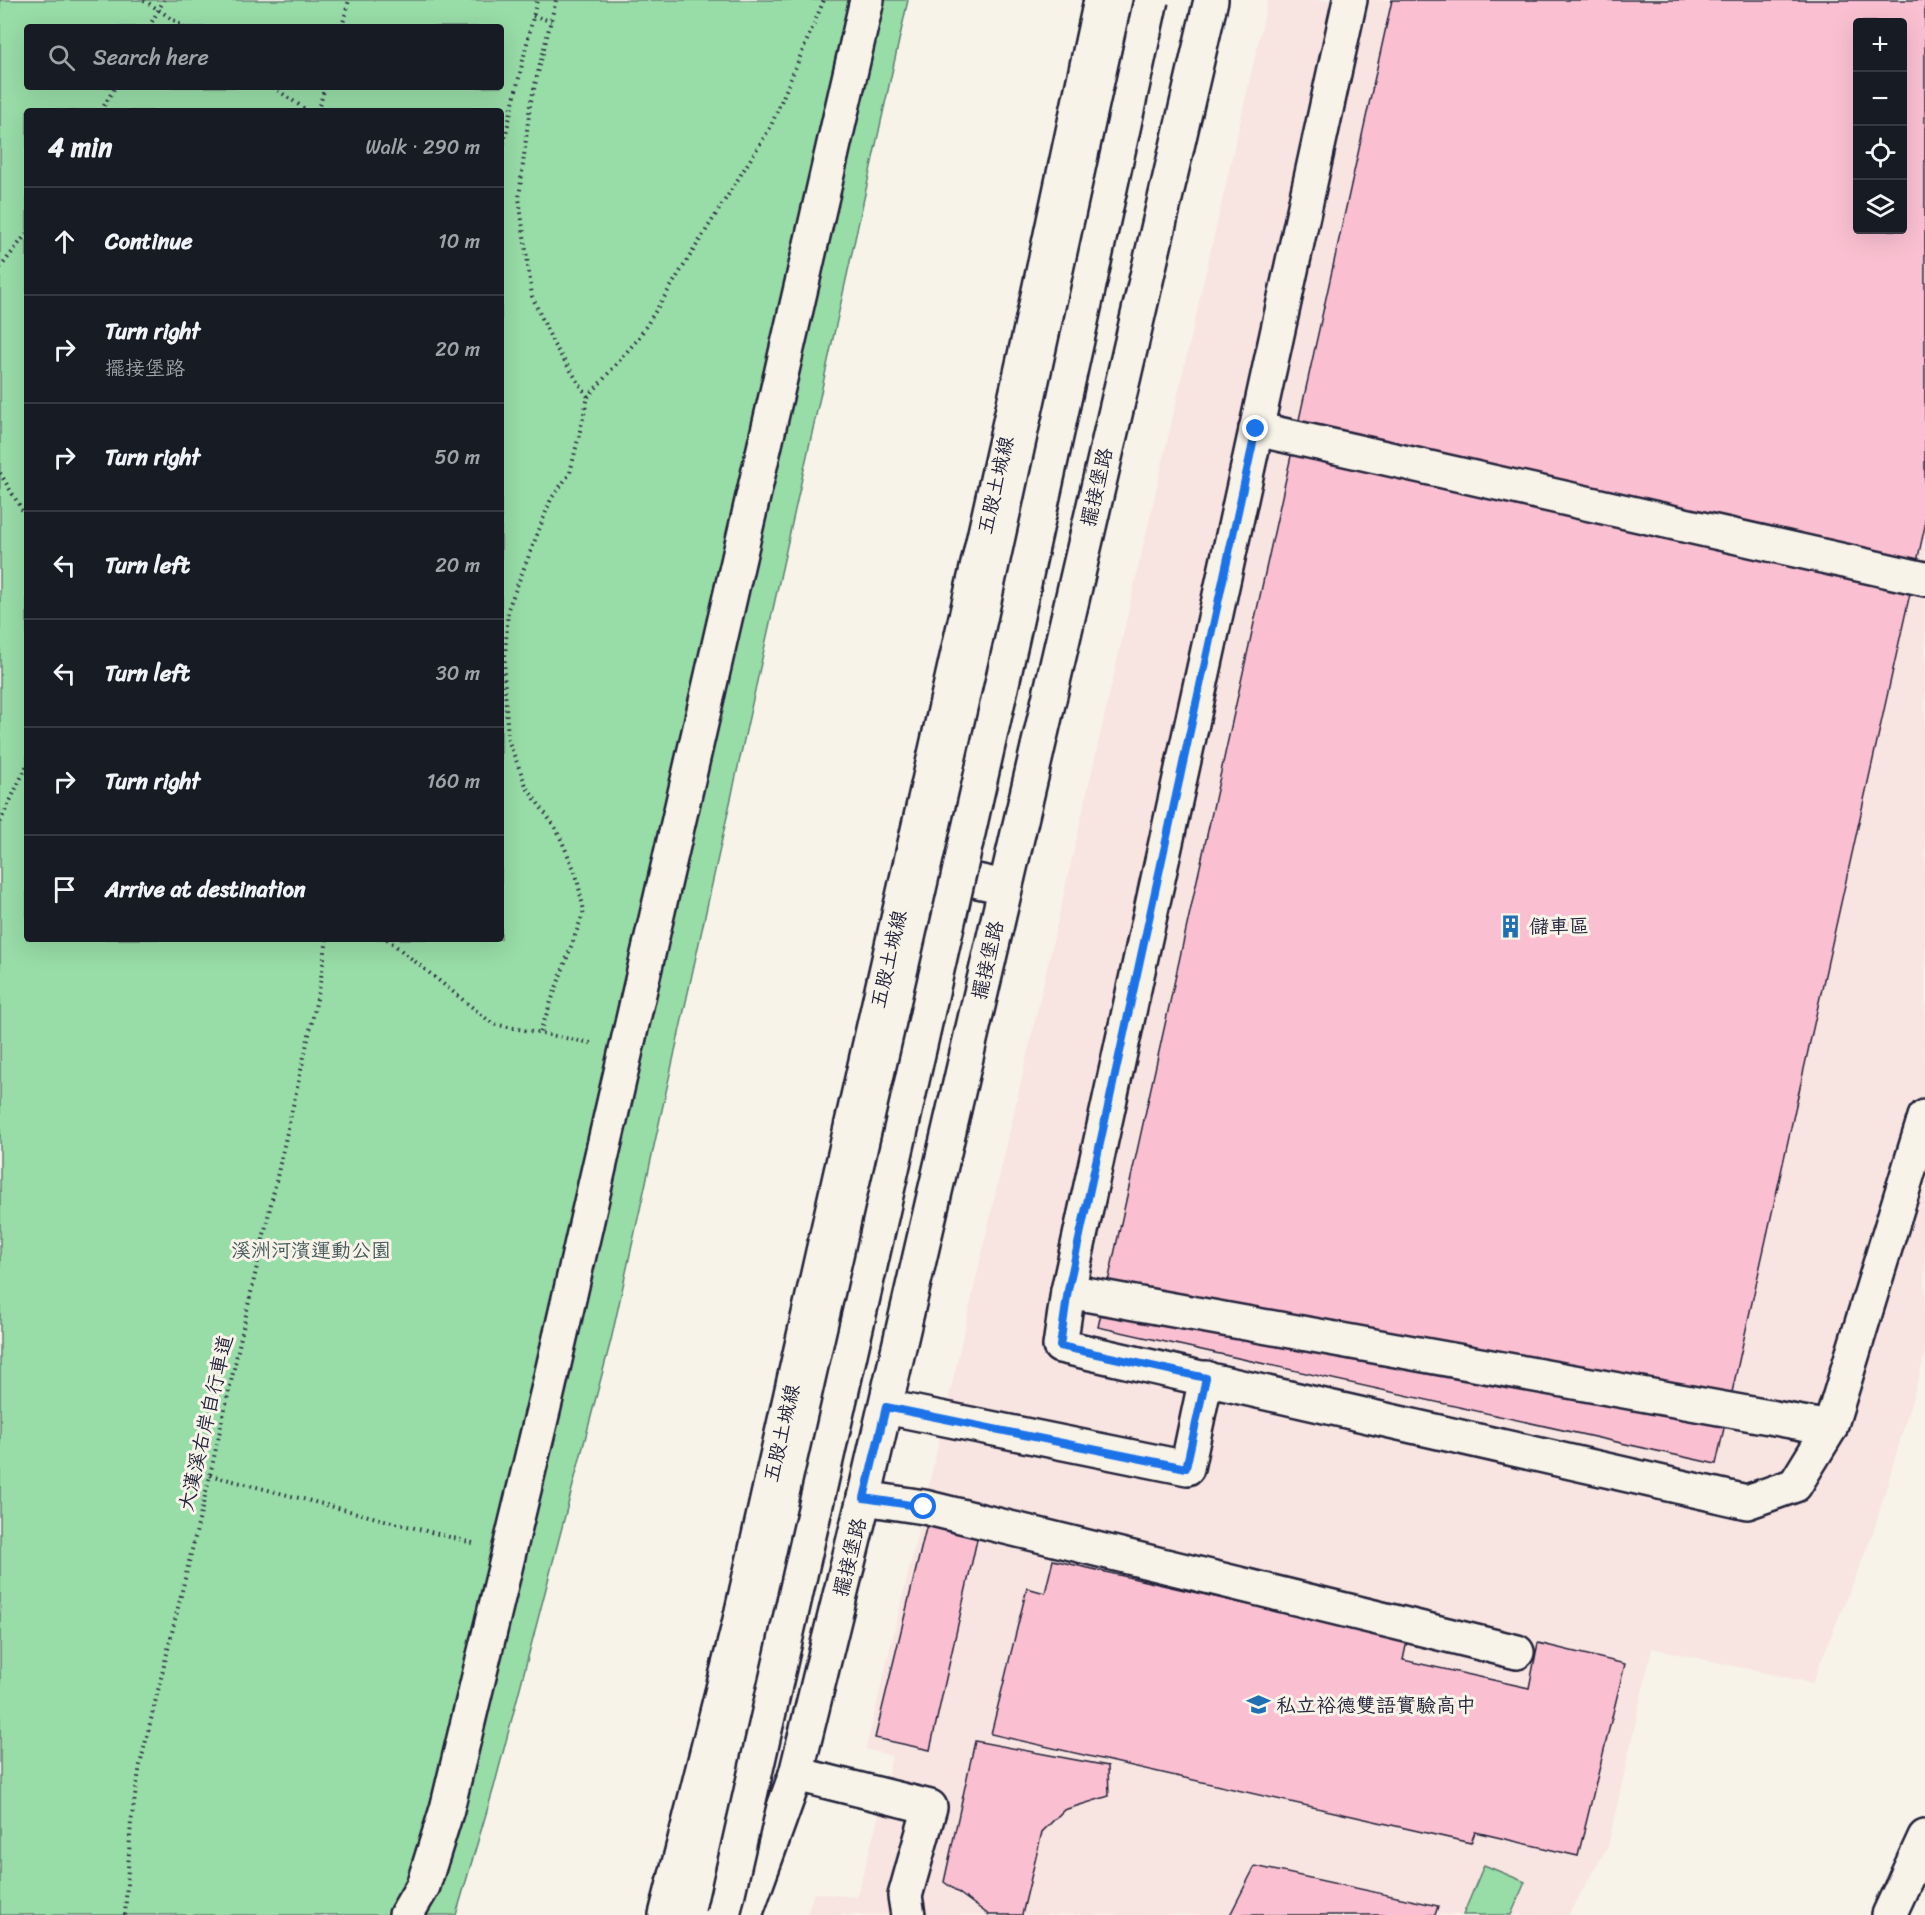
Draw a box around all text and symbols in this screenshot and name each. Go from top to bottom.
map controls [1853,18,1907,234]
button: + [1853,18,1907,72]
search box [24,24,504,90]
text: Search here [93,38,209,77]
icon: search [45,41,78,74]
button: − [1853,72,1907,126]
text: 4 min [48,124,112,170]
button: locate [1853,126,1907,180]
text: Walk · 290 m [365,130,480,165]
button: layers [1853,180,1907,234]
text: Continue [105,222,193,261]
text: 10 m [438,224,480,259]
icon: ahead [48,225,81,258]
text: Turn right [105,312,200,351]
text: 20 m [435,332,480,367]
icon: right [48,333,81,366]
text: 擺接堡路 [105,351,185,386]
route end [1242,415,1268,441]
street label: 五股土城線 [968,432,1024,538]
text: Turn right [105,438,200,477]
text: 50 m [435,440,480,475]
icon: right [48,441,81,474]
street label: 擺接堡路 [1071,443,1123,530]
text: Turn left [105,546,190,585]
text: 20 m [435,548,480,583]
icon: left [48,549,81,582]
text: Turn left [105,654,190,693]
text: 30 m [436,656,480,691]
icon: left [48,657,81,690]
text: Turn right [105,762,200,801]
text: 160 m [427,764,480,799]
icon: right [48,765,81,798]
text: Arrive at destination [105,870,306,909]
icon: arrive [48,873,81,906]
street label: 五股土城線 [861,906,917,1012]
place label: 儲車區 [1529,909,1589,944]
building icon: 儲車區 [1498,913,1524,939]
street label: 擺接堡路 [962,916,1014,1003]
park label: 溪洲河濱運動公園 [231,1233,391,1268]
street label: 大漢溪右岸自行車道 [169,1331,243,1515]
street label: 五股土城線 [754,1380,810,1486]
route start [910,1493,936,1519]
street label: 擺接堡路 [823,1513,877,1600]
place label: 私立裕德雙語實驗高中 [1276,1688,1476,1723]
school or university icon: 私立裕德雙語實驗高中 [1245,1692,1271,1718]

